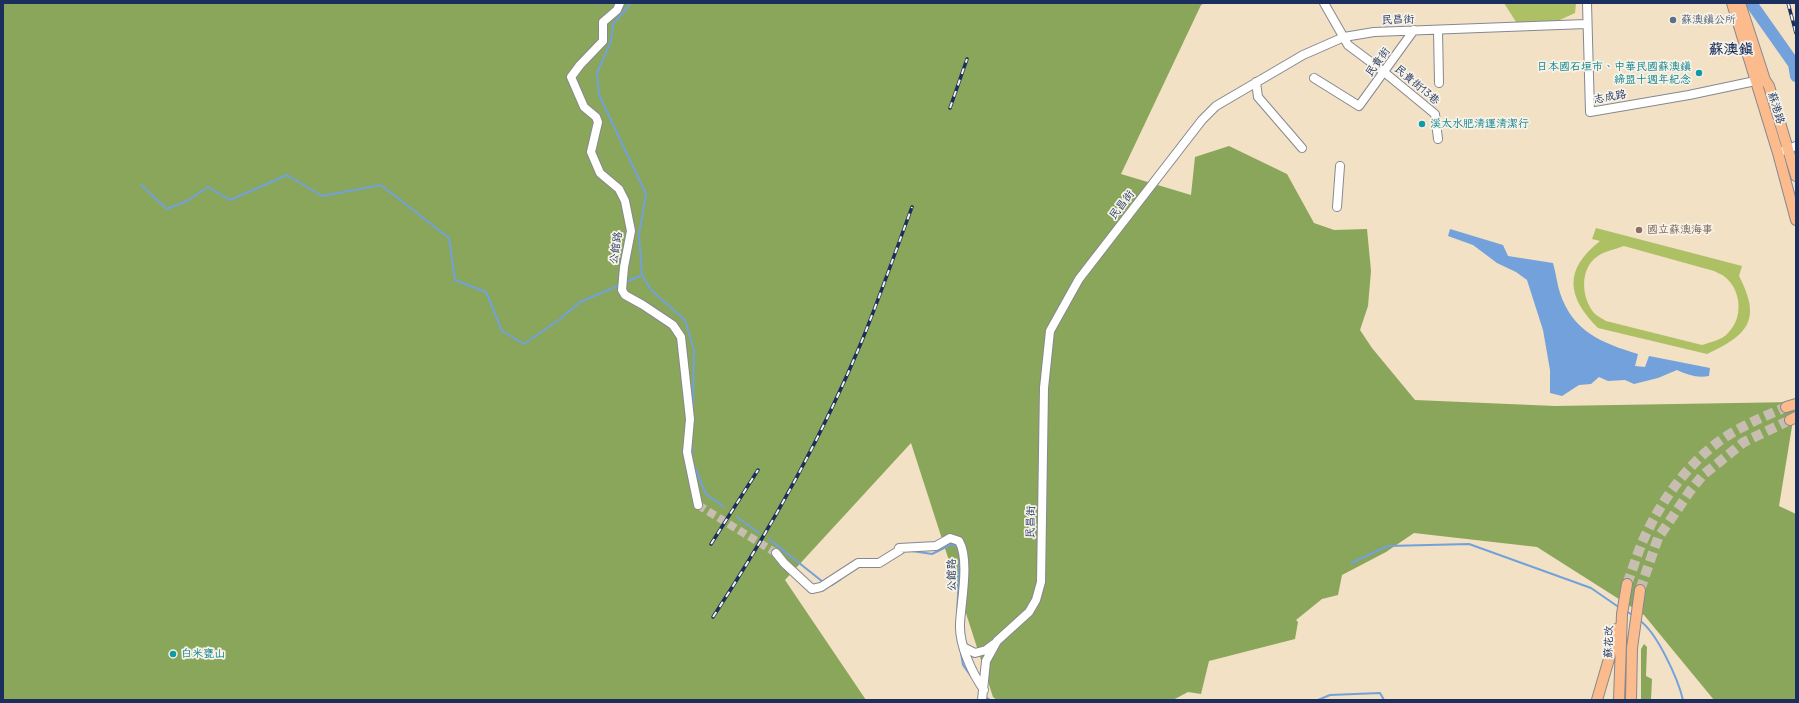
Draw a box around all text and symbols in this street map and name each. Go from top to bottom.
street label: 民昌街 [1381,13,1415,27]
place label: 蘇澳鎮公所 [1681,13,1736,27]
marker: 蘇澳鎮公所 [1668,15,1678,25]
district label: 蘇澳鎮 [1709,41,1753,59]
street label: 民貴街 [1363,45,1393,79]
place label: 日本國石垣市、中華民國蘇澳鎮 締盟十週年紀念 [1537,60,1691,86]
street label: 民貴街13巷 [1392,62,1442,108]
marker: 日本國石垣市、中華民國蘇澳鎮 締盟十週年紀念 [1694,68,1704,78]
street label: 志成路 [1593,88,1627,106]
street label: 蘇港路 [1765,90,1787,126]
place label: 溪太水肥清運清潔行 [1430,117,1529,131]
marker: 溪太水肥清運清潔行 [1417,119,1427,129]
street label: 民昌街 [1107,188,1137,222]
place label: 國立蘇澳海事 [1647,223,1713,237]
marker: 國立蘇澳海事 [1634,225,1644,235]
street label: 公館路 [607,231,625,265]
street label: 民昌街 [1024,505,1038,539]
street label: 公館路 [945,559,959,591]
street label: 蘇花改 [1602,625,1616,659]
place label: 白米甕山 [181,647,225,661]
marker: 白米甕山 [168,649,178,659]

